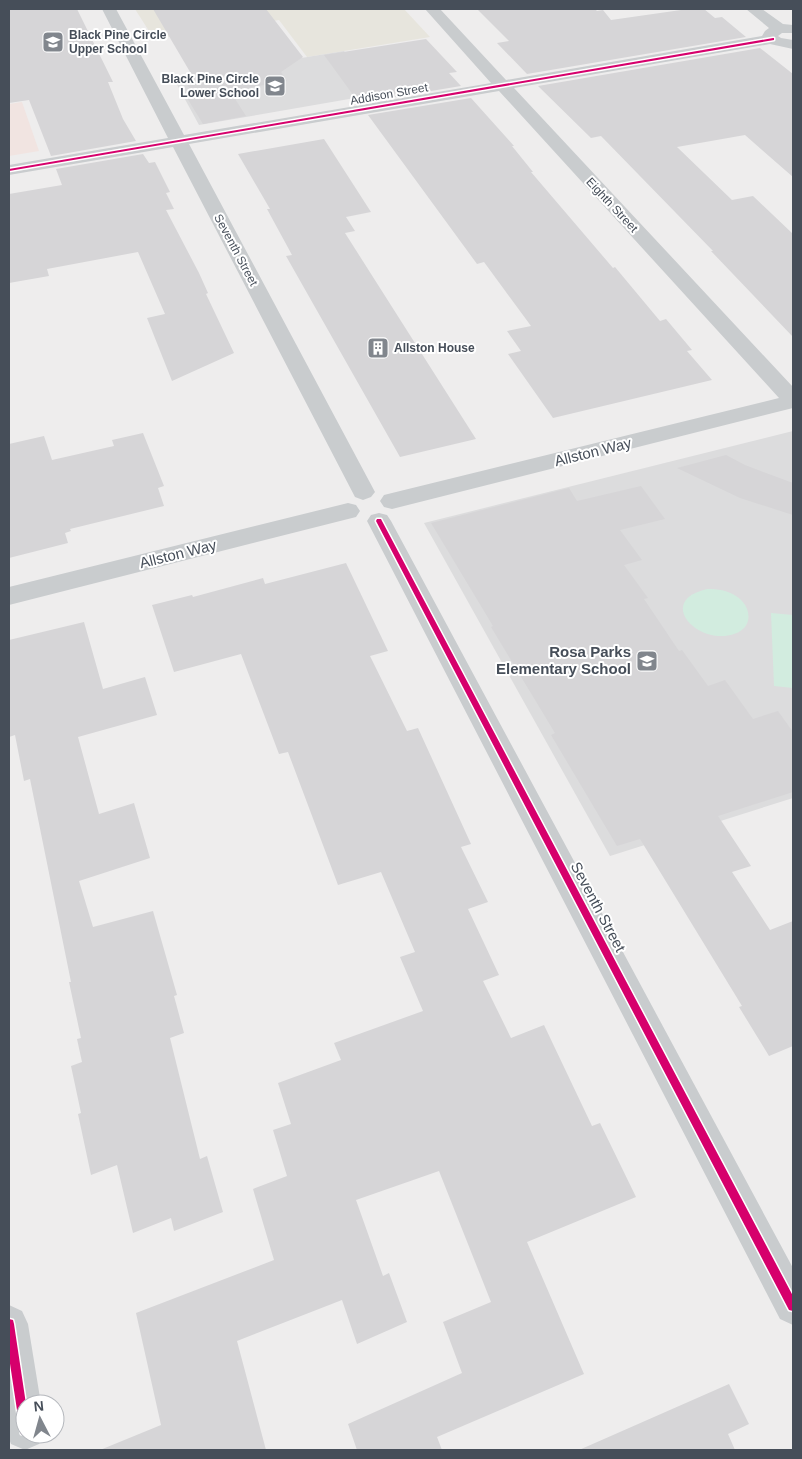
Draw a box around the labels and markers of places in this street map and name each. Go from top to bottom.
place label: Black Pine Circle Upper School [69,28,167,56]
school or university icon: Black Pine Circle Upper School [41,30,65,54]
place label: Black Pine Circle Lower School [162,72,259,100]
school or university icon: Black Pine Circle Lower School [263,74,287,98]
building icon: Allston House [366,336,390,360]
place label: Allston House [394,341,475,355]
place label: Rosa Parks Elementary School [496,643,631,677]
school or university icon: Rosa Parks Elementary School [635,649,659,673]

